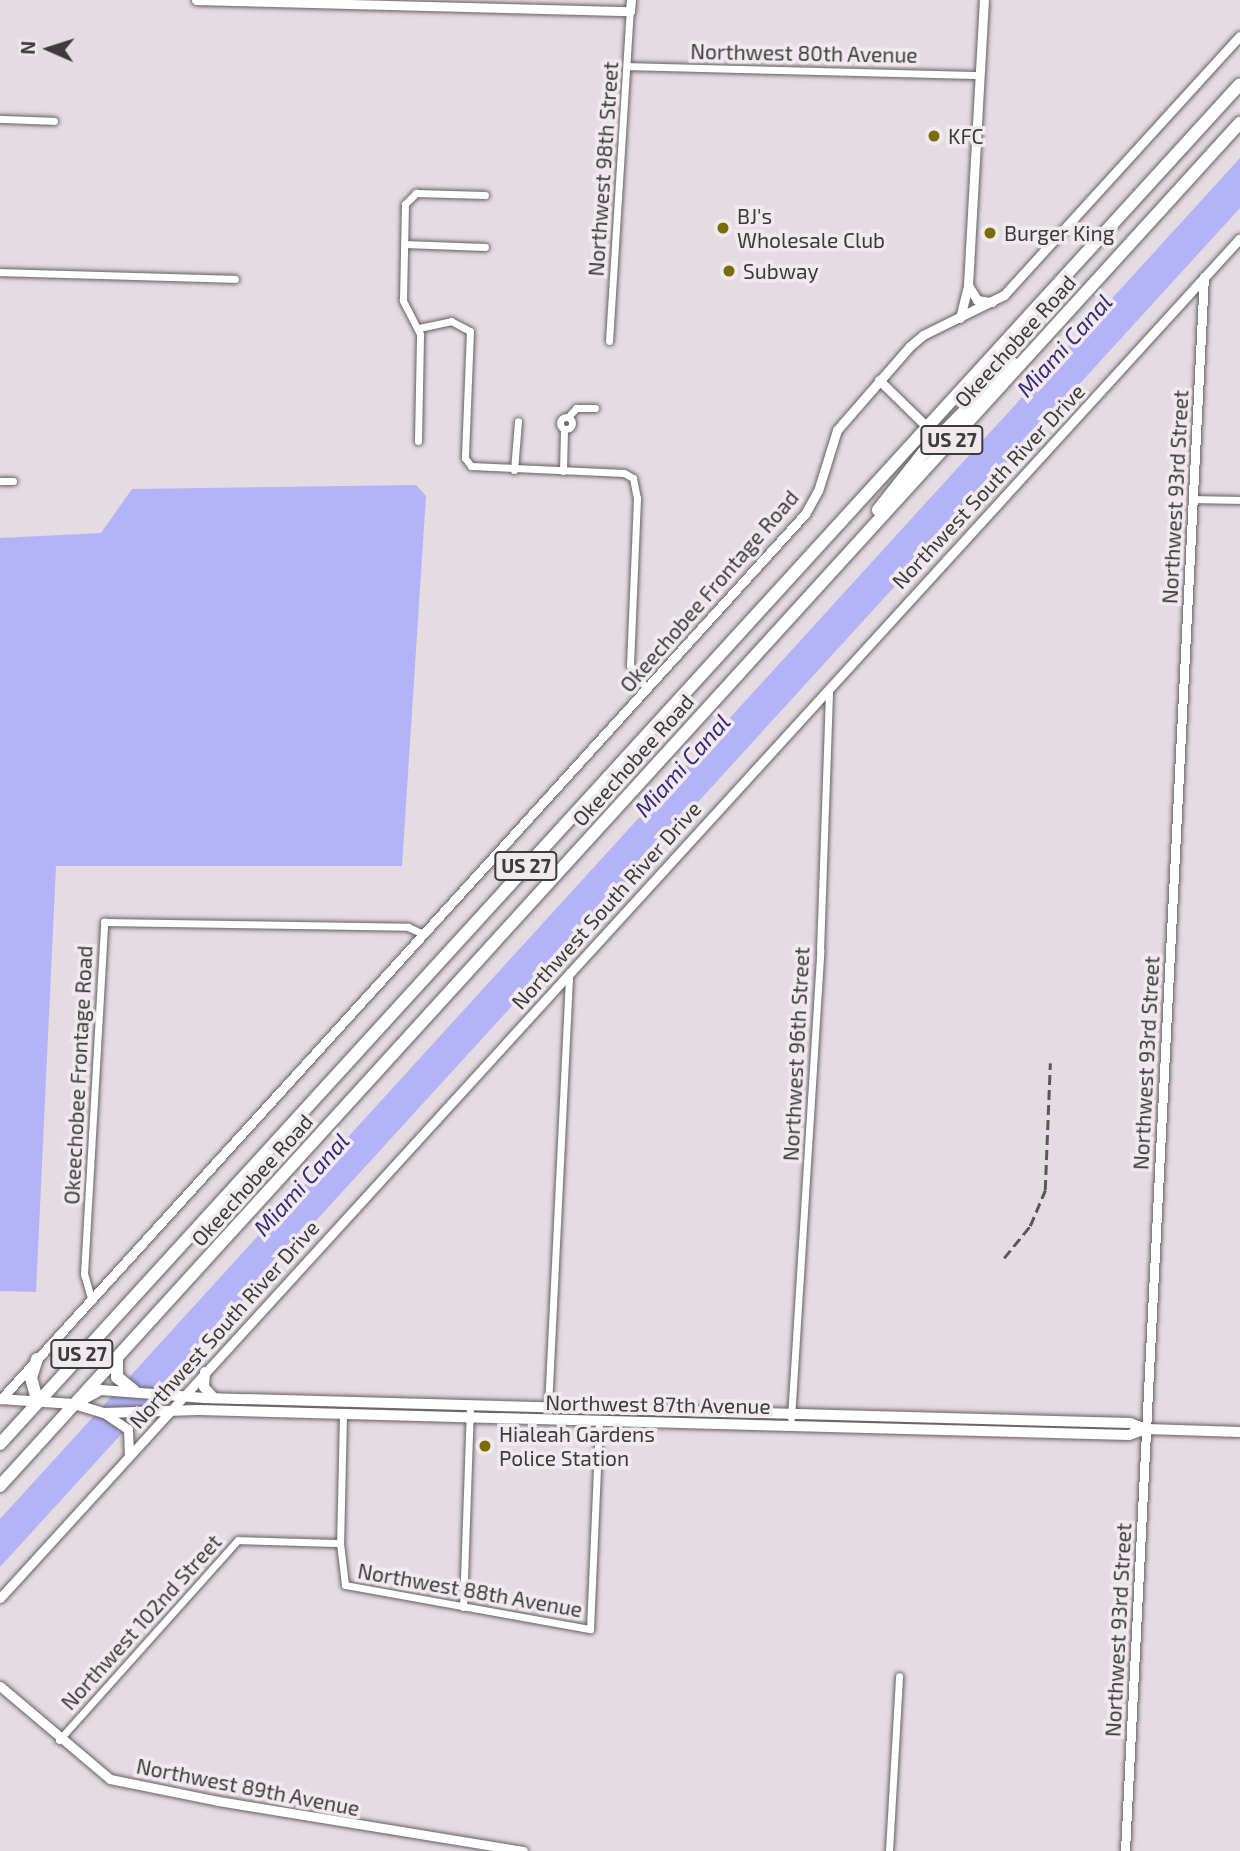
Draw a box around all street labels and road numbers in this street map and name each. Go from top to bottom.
street label: Northwest 80th Avenue [690,38,918,68]
street label: Northwest 98th Street [583,61,623,277]
street label: Okeechobee Road [949,270,1081,412]
street label: Northwest South River Drive [886,378,1090,594]
street label: Northwest 93rd Street [1157,389,1193,605]
road number: US 27 [919,424,985,456]
street label: Okeechobee Frontage Road [614,485,804,697]
street label: Okeechobee Road [567,689,699,831]
street label: Northwest South River Drive [506,796,706,1014]
road number: US 27 [493,850,559,881]
street label: Okeechobee Frontage Road [59,945,97,1205]
street label: Northwest 96th Street [778,946,814,1162]
street label: Northwest 93rd Street [1128,955,1164,1171]
street label: Okeechobee Road [186,1109,318,1251]
street label: Northwest South River Drive [124,1215,324,1433]
road number: US 27 [49,1338,115,1370]
street label: Northwest 87th Avenue [545,1389,771,1419]
street label: Northwest 93rd Street [1100,1522,1136,1738]
street label: Northwest 102nd Street [56,1529,226,1715]
street label: Northwest 88th Avenue [356,1558,584,1622]
street label: Northwest 89th Avenue [134,1753,362,1821]

